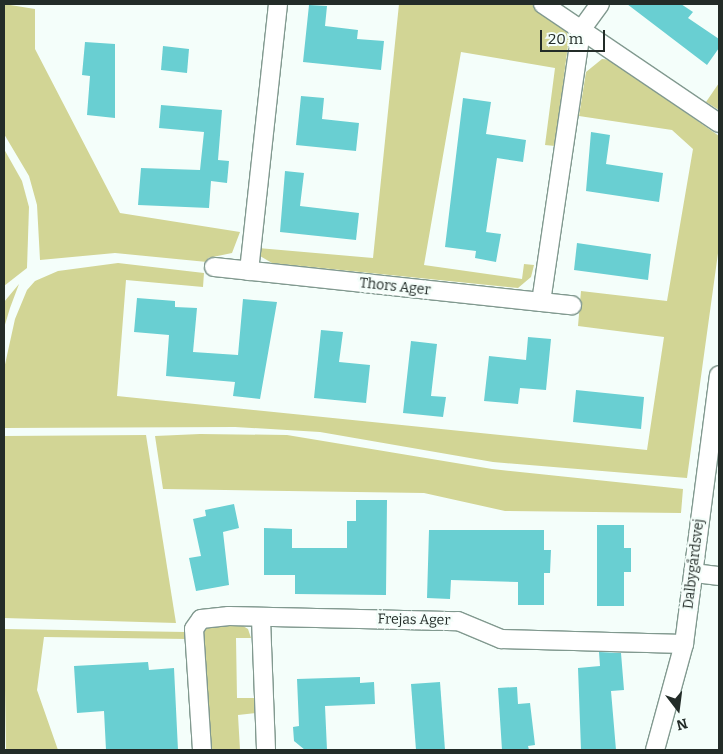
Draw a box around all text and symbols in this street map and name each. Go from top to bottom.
scale bar [543,20,608,52]
text: 20 m [548,30,583,48]
street label: Thors Ager [359,275,431,299]
street label: Dalbygårdsvej [680,518,708,610]
street label: Frejas Ager [377,611,451,629]
north arrow [653,684,703,734]
text: N [675,714,689,734]

